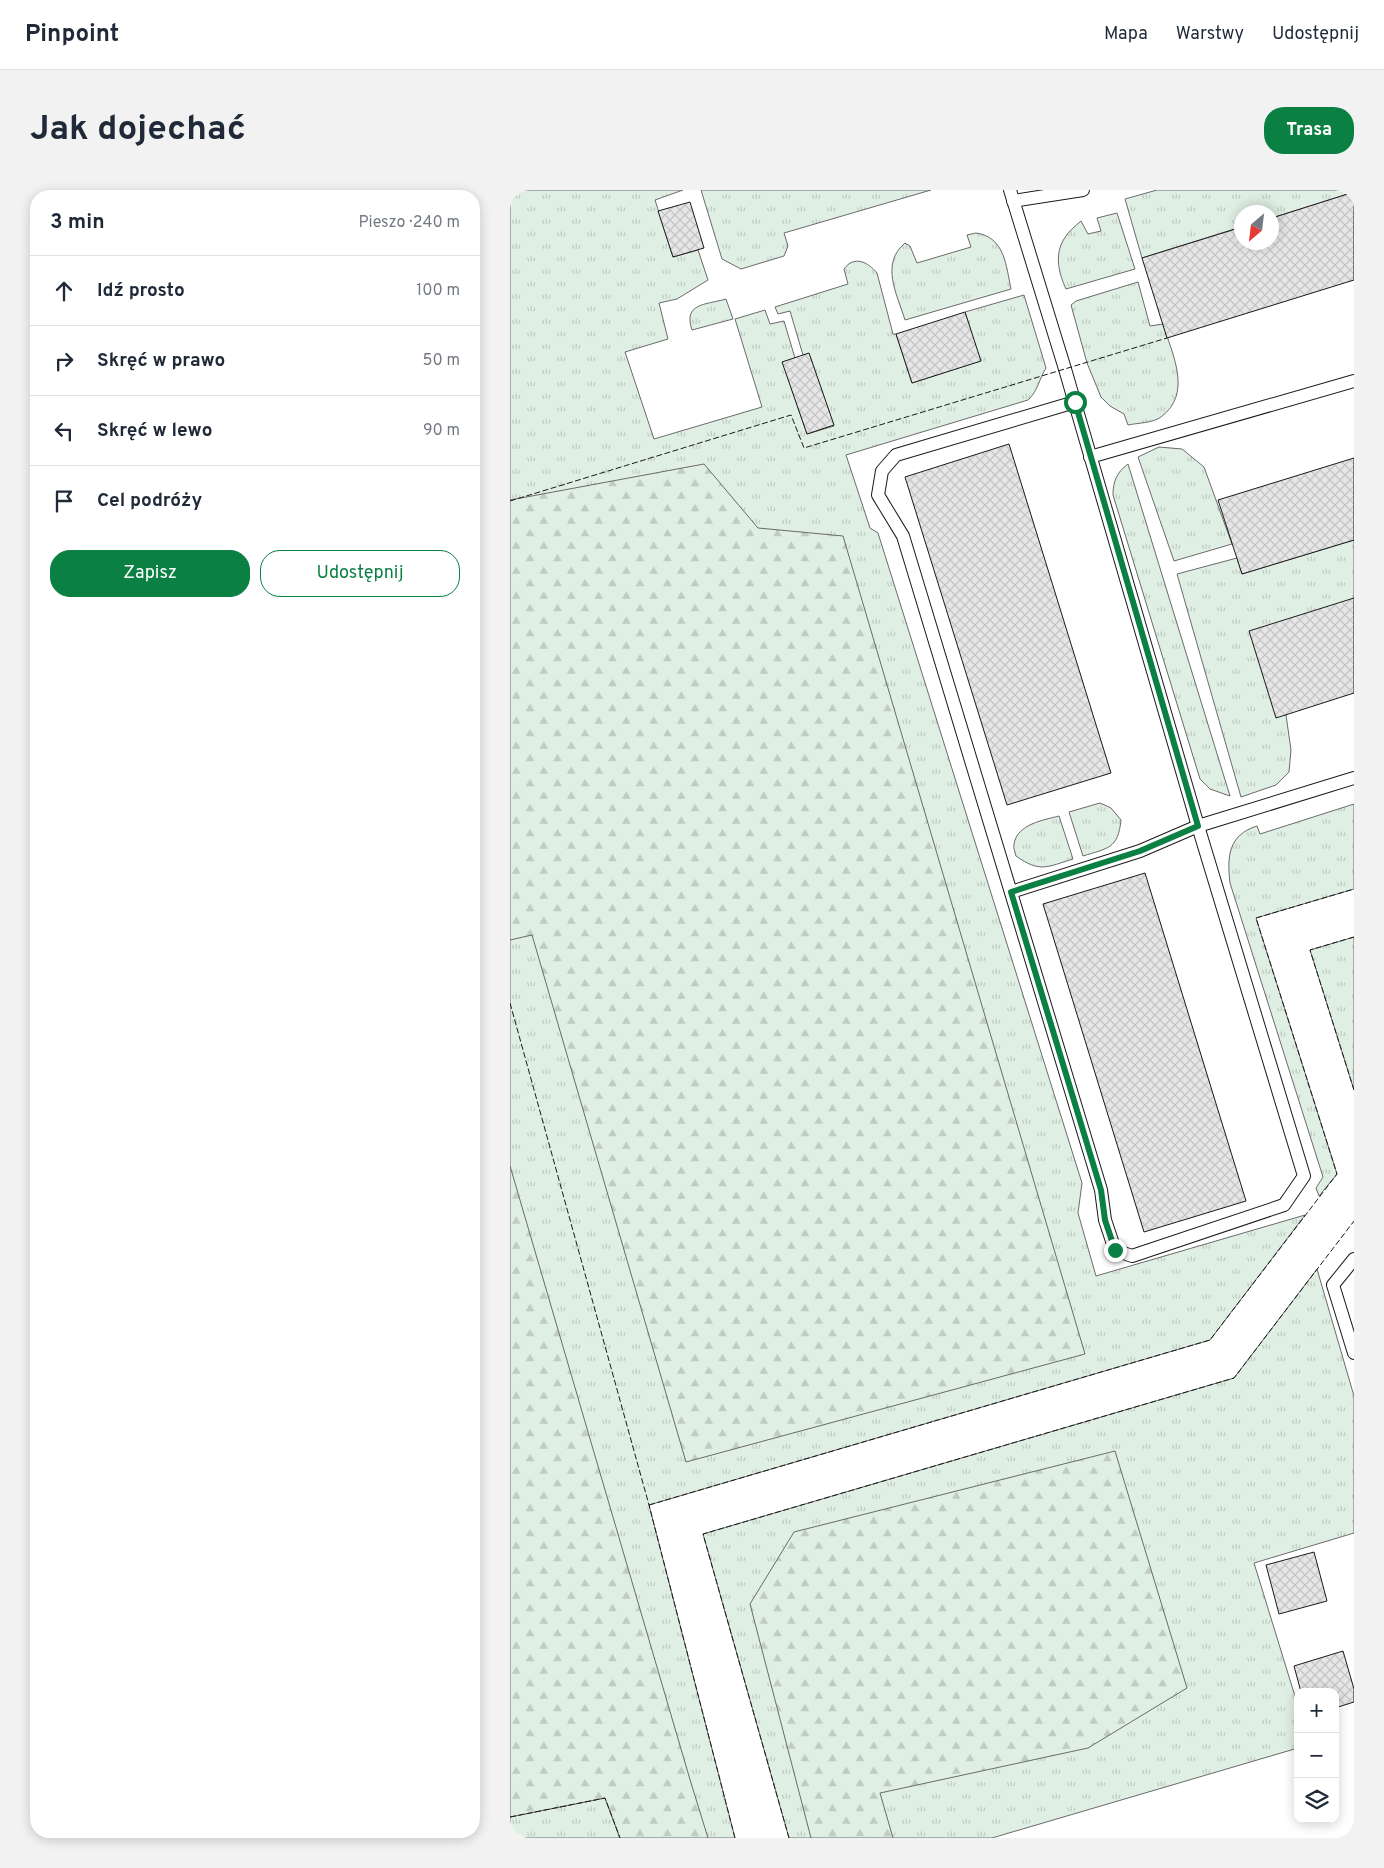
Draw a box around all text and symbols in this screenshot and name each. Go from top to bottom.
text: Pinpoint [25,20,119,50]
text: Mapa [1104,23,1148,46]
text: Warstwy [1176,23,1244,46]
text: Udostępnij [1272,23,1359,46]
button: Trasa [1264,107,1354,154]
text: Jak dojechać [30,108,246,152]
north arrow [1234,205,1279,250]
text: 3 min [50,209,105,236]
text: Pieszo · 240 m [359,213,460,233]
icon: ahead [50,277,78,305]
text: Idź prosto [97,279,185,303]
text: 100 m [416,281,460,301]
icon: right [50,347,78,375]
text: Skręć w prawo [97,349,225,373]
text: 50 m [423,351,460,371]
route start [1064,391,1087,414]
icon: left [50,417,78,445]
text: Skręć w lewo [97,419,212,443]
text: 90 m [423,421,460,441]
icon: arrive [50,487,78,515]
text: Cel podróży [97,489,202,513]
button: Zapisz [50,550,250,597]
button: Udostępnij [260,550,460,597]
route end [1104,1239,1127,1262]
map controls [1294,1688,1339,1823]
button: + [1294,1688,1339,1733]
button: − [1294,1733,1339,1778]
button: layers [1294,1778,1339,1823]

